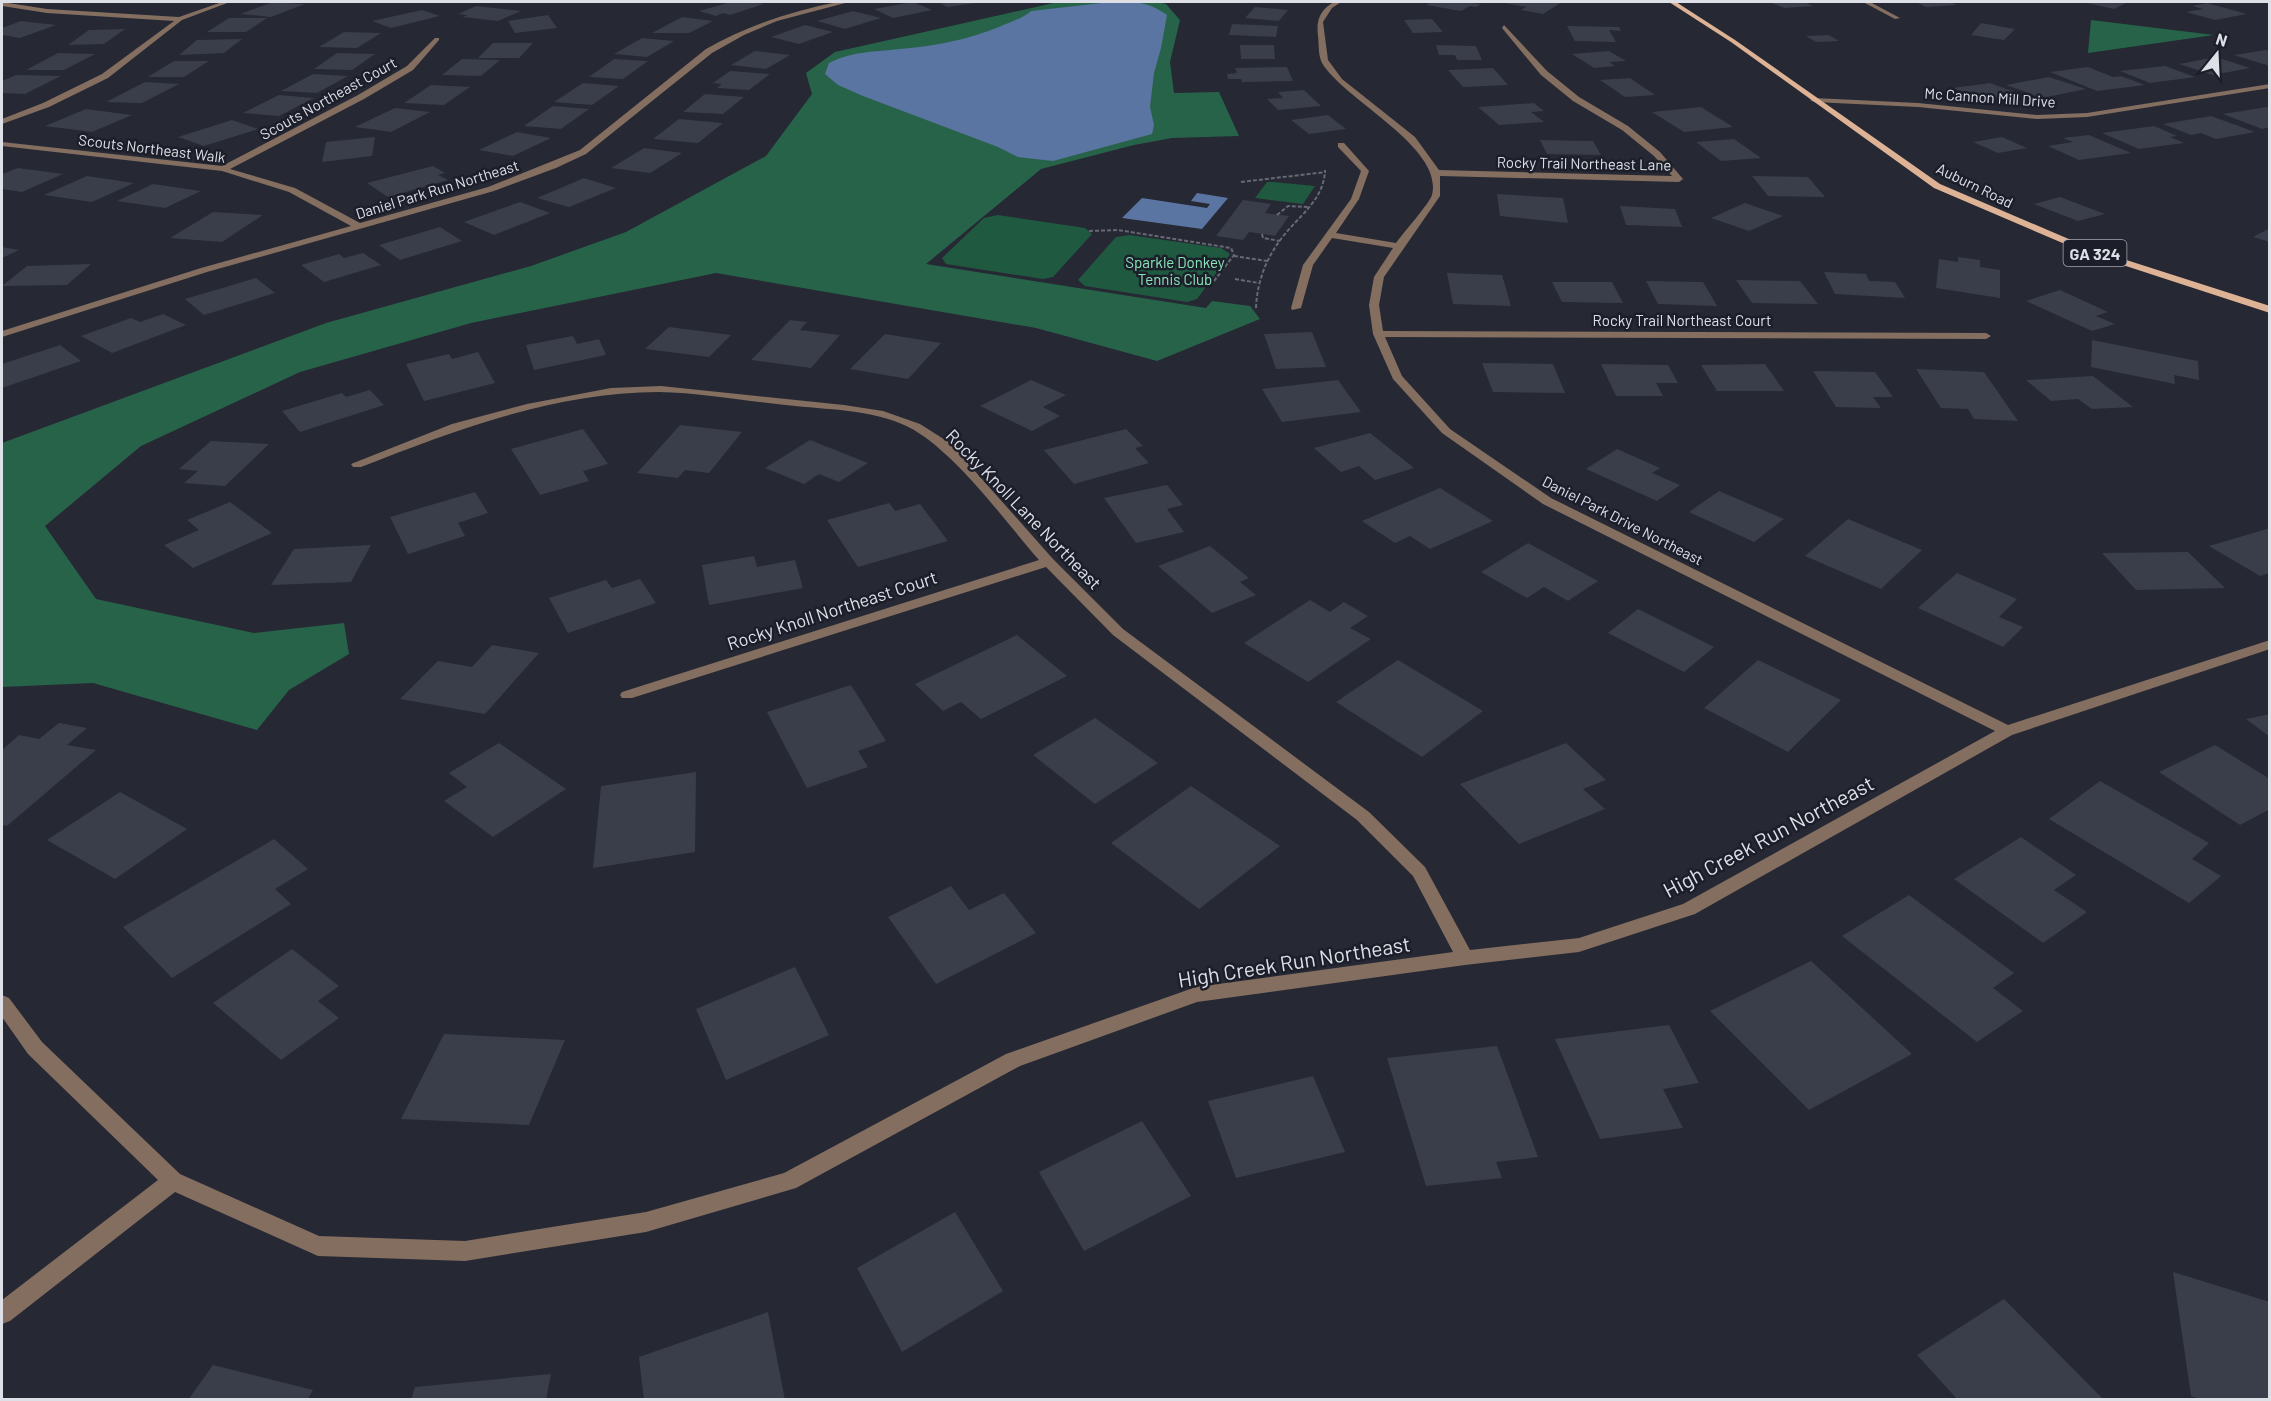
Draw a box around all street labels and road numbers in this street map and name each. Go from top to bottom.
street label: Scouts Northeast Court [257,53,399,143]
street label: Mc Cannon Mill Drive [1924,83,2056,111]
street label: Scouts Northeast Walk [77,130,227,166]
street label: Rocky Trail Northeast Lane [1497,152,1671,174]
street label: Daniel Park Run Northeast [353,156,521,222]
street label: Auburn Road [1934,159,2016,211]
road number: GA 324 [2064,240,2126,266]
street label: Rocky Trail Northeast Court [1593,311,1771,329]
street label: Rocky Knoll Lane Northeast [942,424,1106,594]
street label: Daniel Park Drive Northeast [1540,472,1706,568]
street label: Rocky Knoll Northeast Court [724,566,940,654]
street label: High Creek Run Northeast [1658,770,1878,902]
street label: High Creek Run Northeast [1176,930,1412,992]

